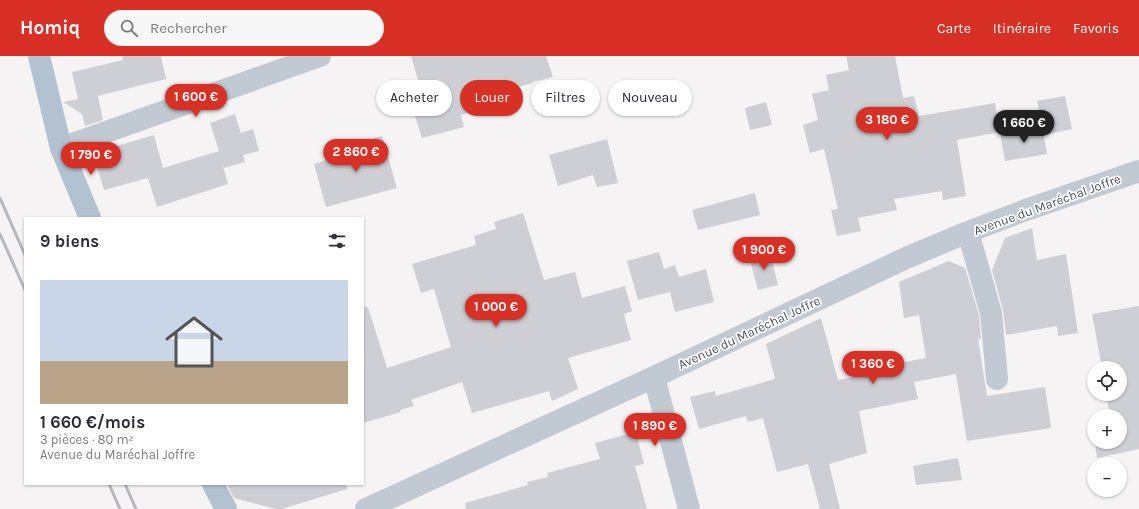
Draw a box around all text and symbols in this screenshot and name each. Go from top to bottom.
search box [104,10,384,46]
text: Homiq [20,17,80,39]
icon: search [118,17,140,39]
text: Rechercher [150,19,227,37]
text: Carte [937,20,971,37]
text: Itinéraire [993,20,1051,37]
text: Favoris [1073,20,1119,37]
chip: Acheter [376,80,452,116]
chip: Louer [460,80,523,116]
chip: Filtres [531,80,600,116]
chip: Nouveau [608,80,692,116]
pin: 1 600 € [159,84,233,118]
text: 1 600 € [174,89,218,104]
pin: 3 180 € [850,107,924,141]
pin: 1 660 € [987,110,1061,144]
text: 3 180 € [865,112,909,127]
text: 1 660 € [1002,115,1046,130]
pin: 2 860 € [319,139,393,173]
pin: 1 790 € [54,142,128,176]
text: 2 860 € [332,144,380,159]
text: 1 790 € [70,147,112,162]
street label: Avenue du Maréchal Joffre [972,171,1123,238]
icon: filters [326,230,348,252]
text: 9 biens [40,231,99,251]
pin: 1 900 € [727,237,801,271]
text: 1 900 € [742,242,786,257]
street label: Avenue du Maréchal Joffre [676,293,823,372]
pin: 1 000 € [459,294,533,328]
text: 1 000 € [474,299,518,314]
icon: home [158,306,230,378]
pin: 1 360 € [836,351,910,385]
text: 1 360 € [851,356,895,371]
map controls [1087,361,1127,497]
button: locate [1087,361,1127,401]
button: + [1087,409,1127,449]
text: 1 660 €/mois [40,412,145,432]
pin: 1 890 € [618,413,692,447]
text: 1 890 € [633,418,677,433]
text: 3 pièces · 80 m² [40,432,134,447]
text: Avenue du Maréchal Joffre [40,447,195,462]
button: − [1087,457,1127,497]

